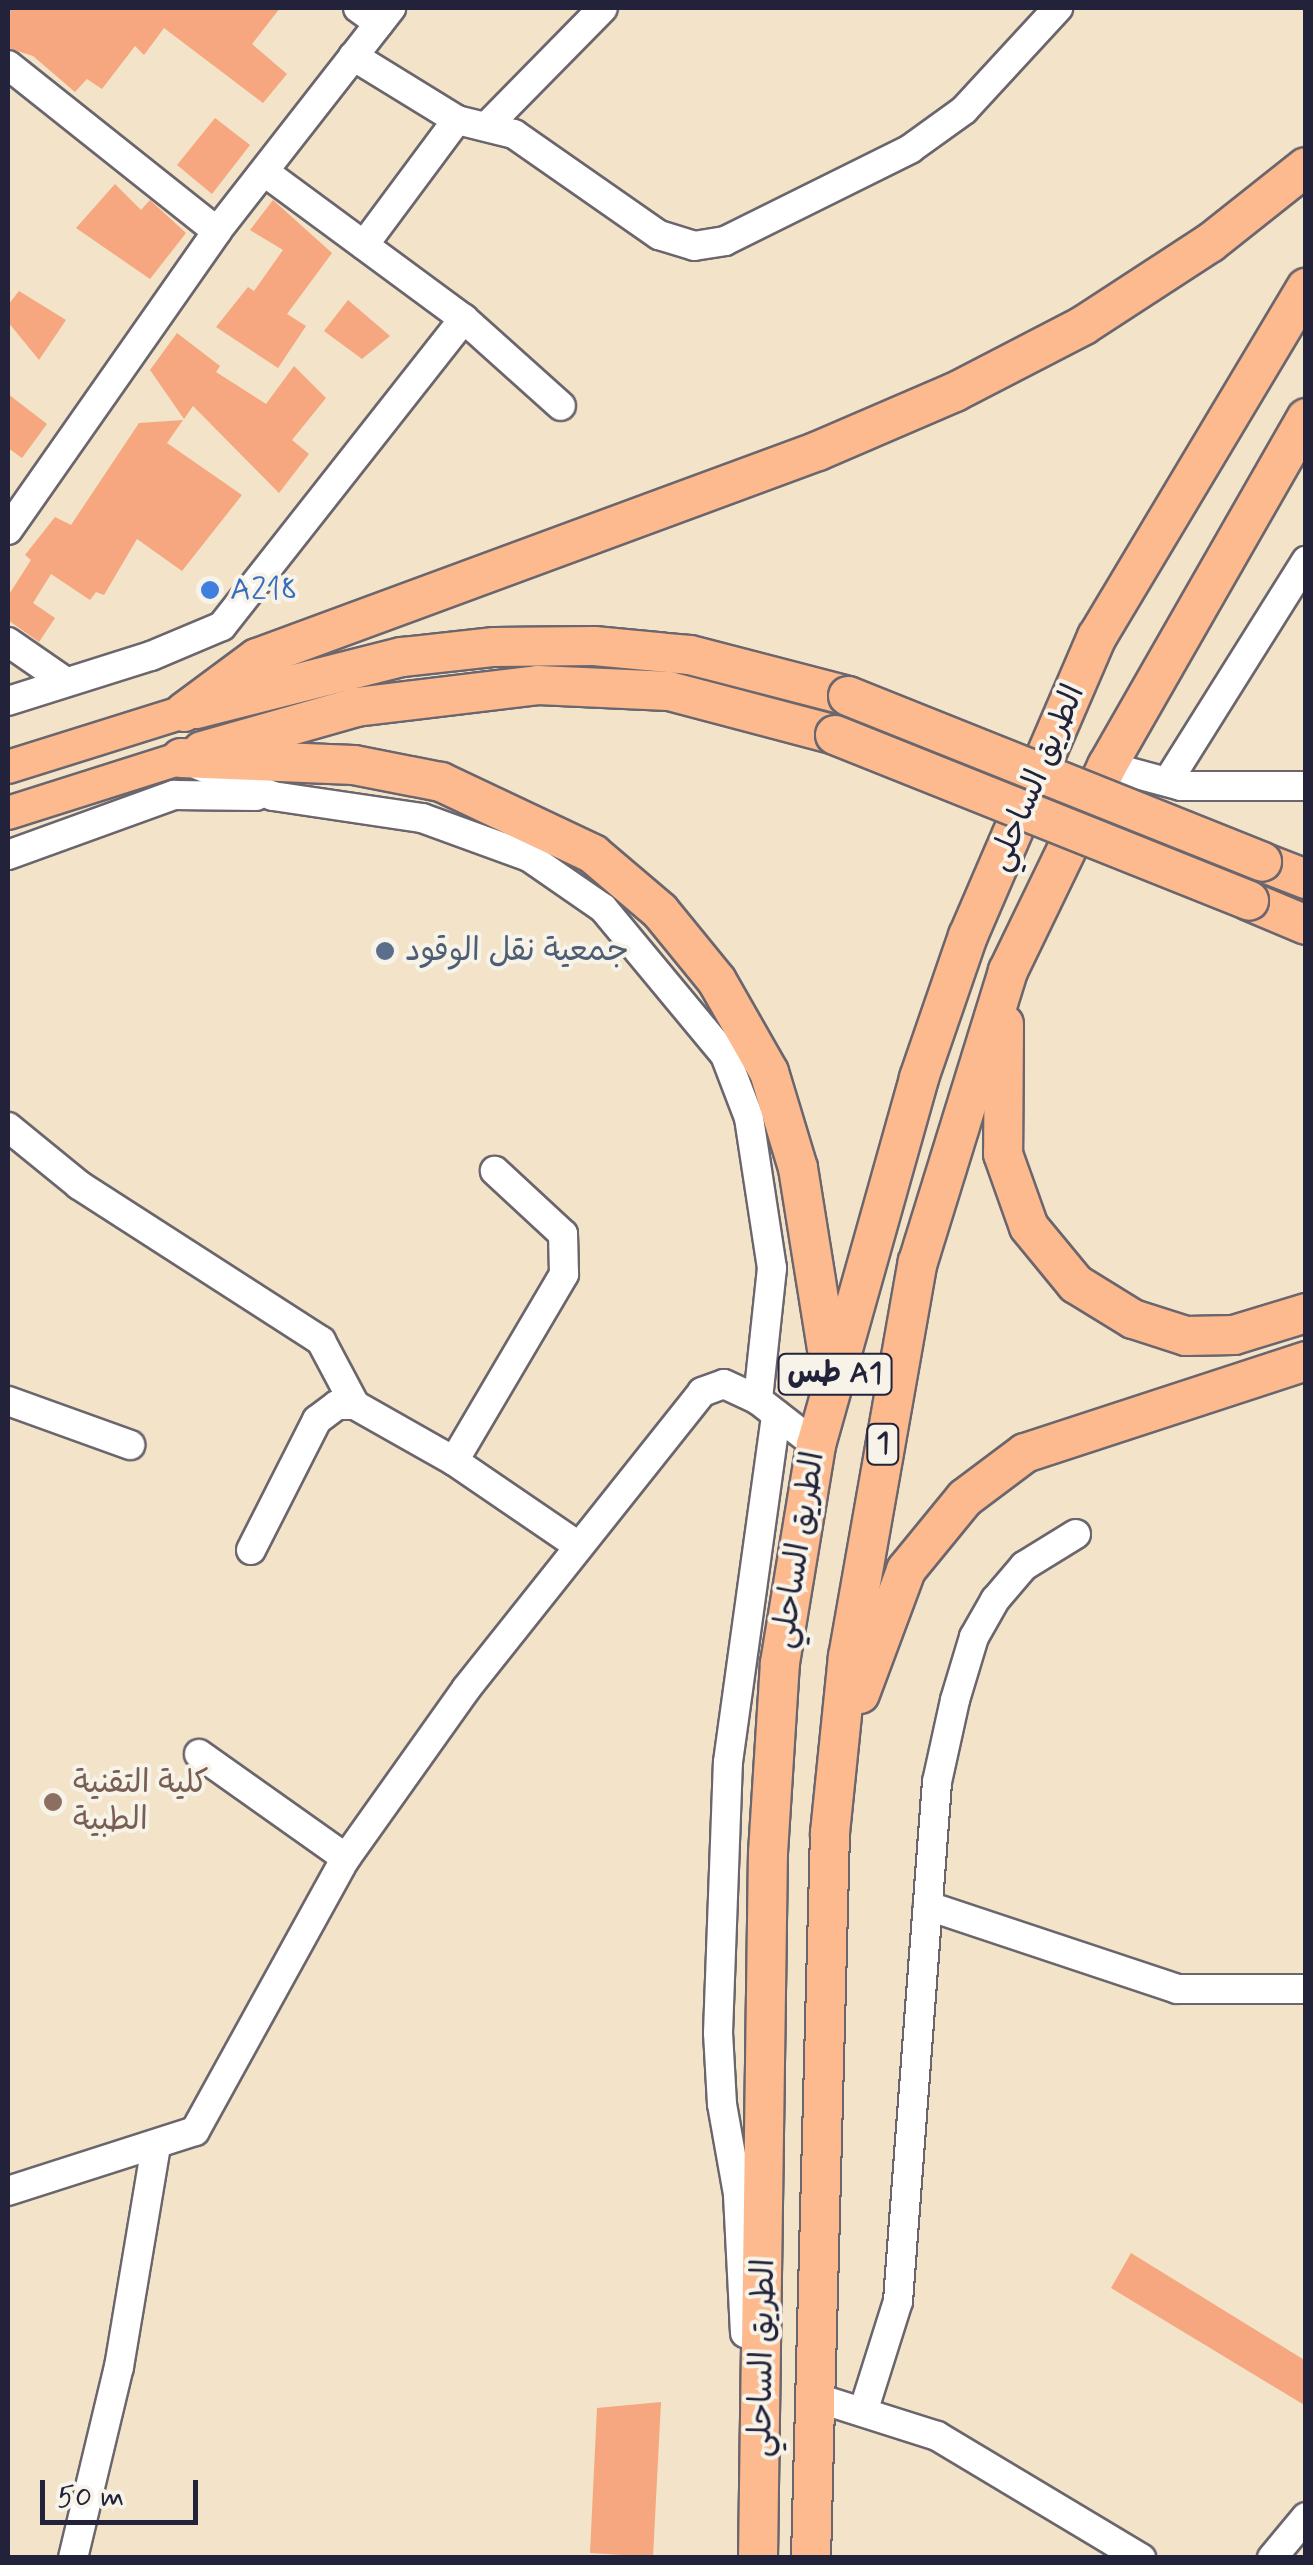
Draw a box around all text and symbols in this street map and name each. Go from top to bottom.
place label: A218 [230,571,298,609]
marker: A218 [199,579,221,601]
street label: الطريق الساحلي [981,679,1093,877]
place label: جمعية نقل الوقود [405,932,629,970]
marker: جمعية نقل الوقود [374,940,396,962]
road number: طس A1 [778,1349,892,1399]
road number: 1 [866,1419,900,1469]
street label: الطريق الساحلي [765,1449,833,1651]
place label: كلية التقنية الطبية [73,1765,209,1840]
marker: كلية التقنية الطبية [42,1791,64,1813]
street label: الطريق الساحلي [742,2258,784,2458]
scale bar [45,2460,202,2522]
text: 50 m [57,2478,124,2517]

